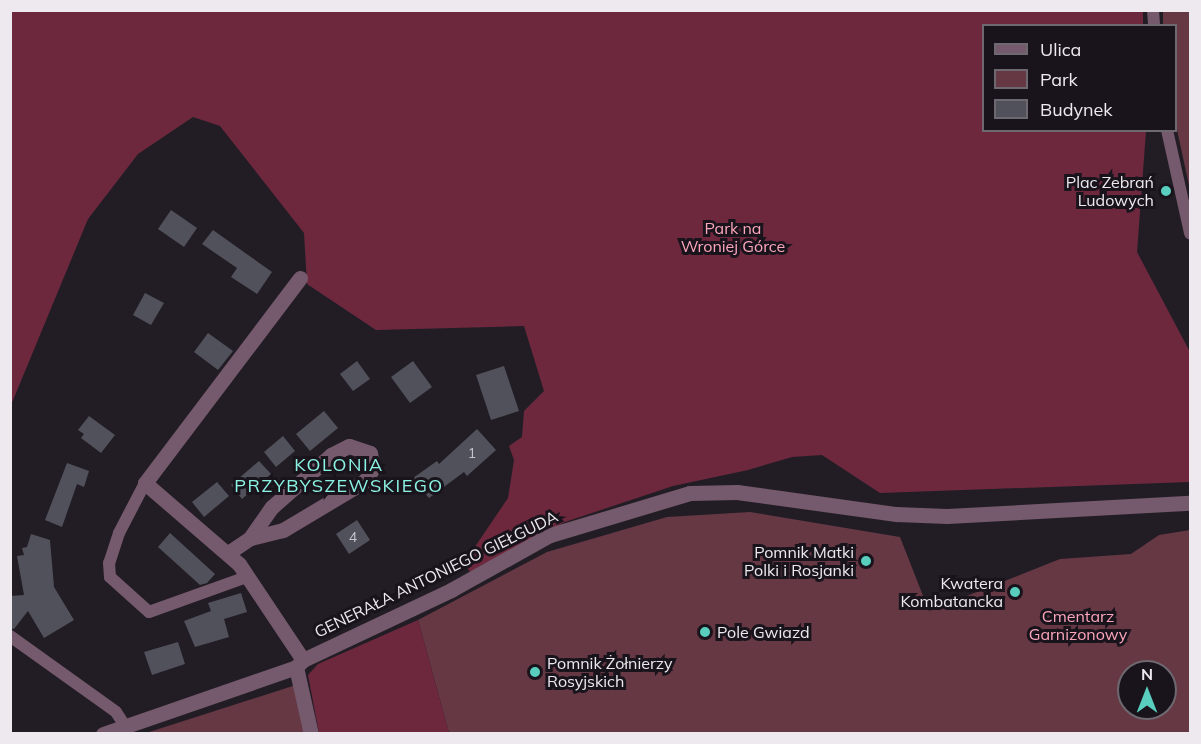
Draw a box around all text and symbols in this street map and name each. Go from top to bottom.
legend [982,24,1177,132]
text: Ulica [1040,38,1081,61]
text: Park [1040,68,1078,91]
text: Budynek [1040,98,1113,121]
place label: Plac Zebrań Ludowych [1066,172,1154,210]
marker: Plac Zebrań Ludowych [1159,184,1173,198]
park label: Park na Wroniej Górce [681,218,785,256]
house number: 1 [468,445,476,461]
district label: KOLONIA PRZYBYSZEWSKIEGO [234,455,444,498]
street label: GENERAŁA ANTONIEGO GIEŁGUDA [311,507,561,641]
house number: 4 [349,529,357,545]
place label: Pomnik Matki Polki i Rosjanki [744,542,854,580]
marker: Pomnik Matki Polki i Rosjanki [859,554,873,568]
place label: Kwatera Kombatancka [900,573,1003,611]
marker: Kwatera Kombatancka [1008,585,1022,599]
park label: Cmentarz Garnizonowy [1029,606,1127,644]
place label: Pole Gwiazd [717,622,810,642]
marker: Pole Gwiazd [698,625,712,639]
place label: Pomnik Żołnierzy Rosyjskich [547,653,673,691]
north arrow [1117,660,1177,720]
text: N [1141,664,1153,684]
marker: Pomnik Żołnierzy Rosyjskich [528,665,542,679]

